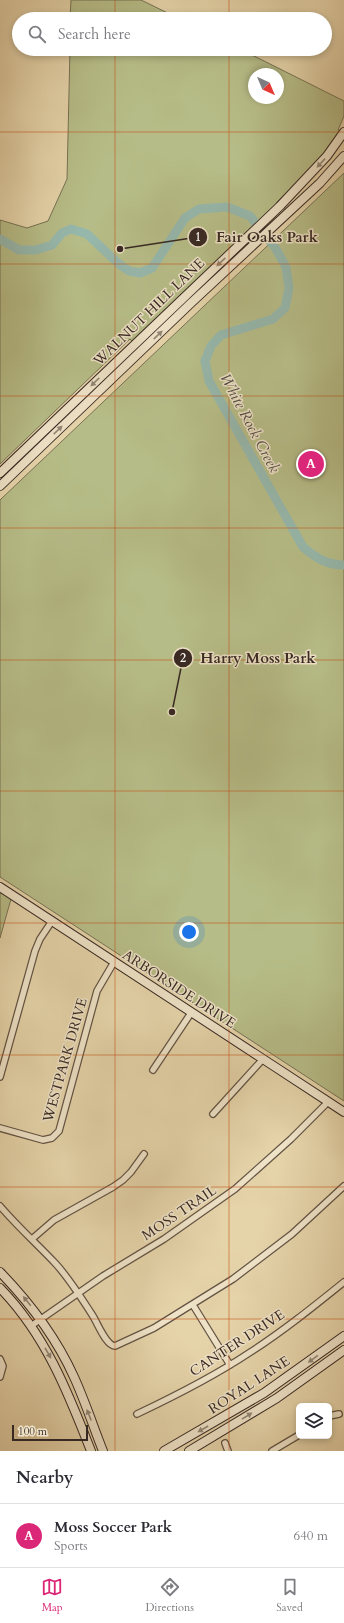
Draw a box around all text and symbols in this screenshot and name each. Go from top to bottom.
search box [12,12,332,56]
icon: search [26,23,48,45]
text: Search here [58,24,131,44]
north arrow [248,68,284,104]
one-way arrow [317,159,326,168]
callout: Fair Oaks Park [188,223,326,250]
text: Fair Oaks Park [216,227,319,247]
text: 1 [195,229,201,245]
street label: WALNUT HILL LANE [89,254,209,371]
one-way arrow [216,257,226,267]
one-way arrow [153,330,163,340]
water label: White Rock Creek [215,370,285,477]
one-way arrow [90,377,100,386]
one-way arrow [53,425,63,435]
pin: A [298,449,324,479]
callout: Harry Moss Park [173,645,324,672]
text: Harry Moss Park [200,648,316,668]
text: 2 [180,650,186,666]
your location [179,922,199,942]
street label: ARBORSIDE DRIVE [119,945,240,1033]
street label: WESTPARK DRIVE [38,995,92,1125]
street label: MOSS TRAIL [138,1181,221,1245]
one-way arrow [23,1296,31,1307]
street label: CANTER DRIVE [186,1305,288,1381]
one-way arrow [45,1347,52,1359]
street label: ROYAL LANE [205,1351,294,1418]
one-way arrow [307,1355,318,1363]
map controls [296,1403,332,1439]
button: layers [296,1403,332,1439]
one-way arrow [85,1408,91,1420]
one-way arrow [241,1413,253,1420]
scale bar [12,1423,88,1442]
text: 100 m [18,1424,47,1439]
one-way arrow [197,1426,209,1433]
text: Nearby [16,1466,73,1489]
text: Moss Soccer Park [54,1517,172,1537]
text: A [24,1527,34,1545]
text: 640 m [294,1527,328,1545]
text: Sports [54,1537,88,1555]
tab: Map [41,1576,63,1615]
tab: Directions [145,1576,194,1615]
tab: Saved [276,1576,303,1615]

